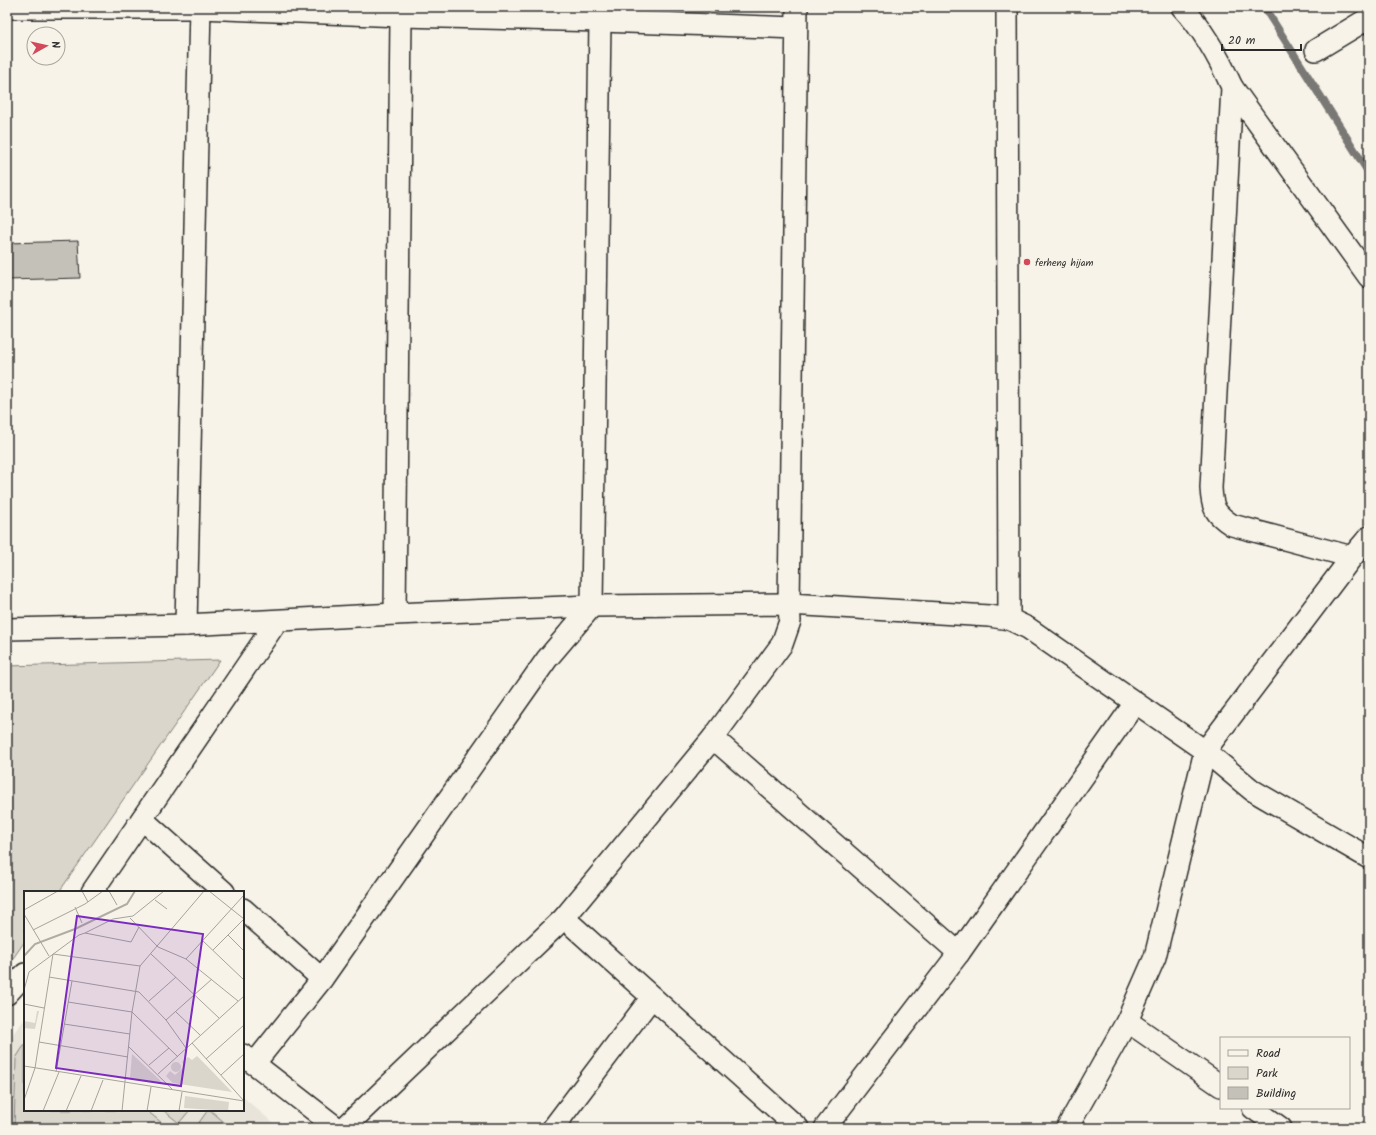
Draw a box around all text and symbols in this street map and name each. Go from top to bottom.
north arrow [26,26,66,66]
scale bar [1222,26,1301,52]
text: 20 m [1228,31,1256,50]
text: N [46,40,64,49]
place label: ferheng hijam [1035,255,1093,271]
marker: ferheng hijam [1022,257,1032,267]
inset map [24,891,244,1111]
legend [1220,1037,1350,1109]
text: Road [1256,1044,1281,1063]
text: Park [1256,1064,1278,1083]
text: Building [1256,1084,1296,1103]

